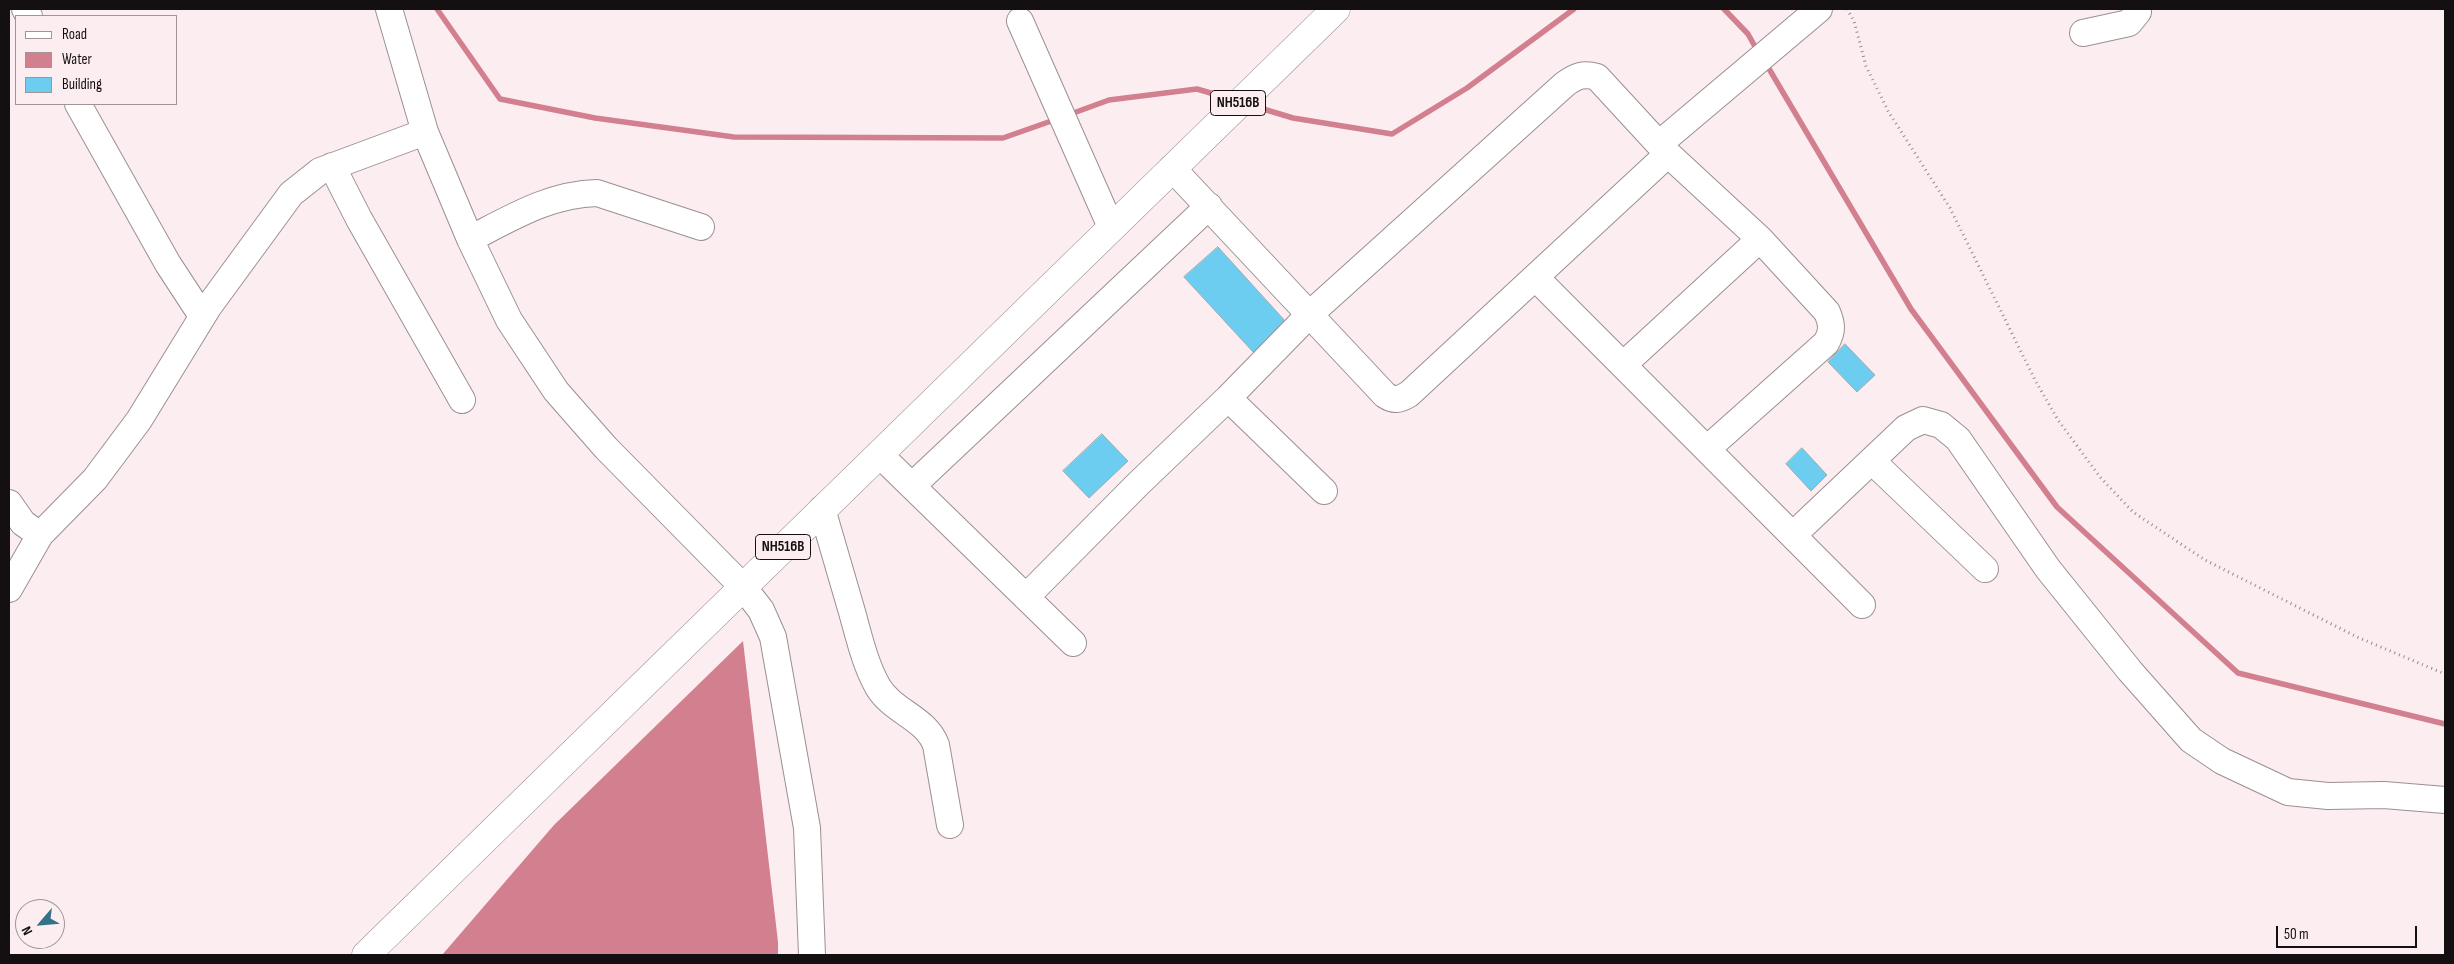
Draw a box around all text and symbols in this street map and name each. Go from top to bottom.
legend [15,15,178,105]
text: Road [62,25,87,44]
text: Water [62,50,92,69]
text: Building [62,75,102,94]
road number: NH516B [1210,90,1266,116]
road number: NH516B [756,534,810,560]
north arrow [15,899,65,949]
scale bar [2279,916,2420,948]
text: N [18,923,36,938]
text: 50 m [2284,925,2309,944]

